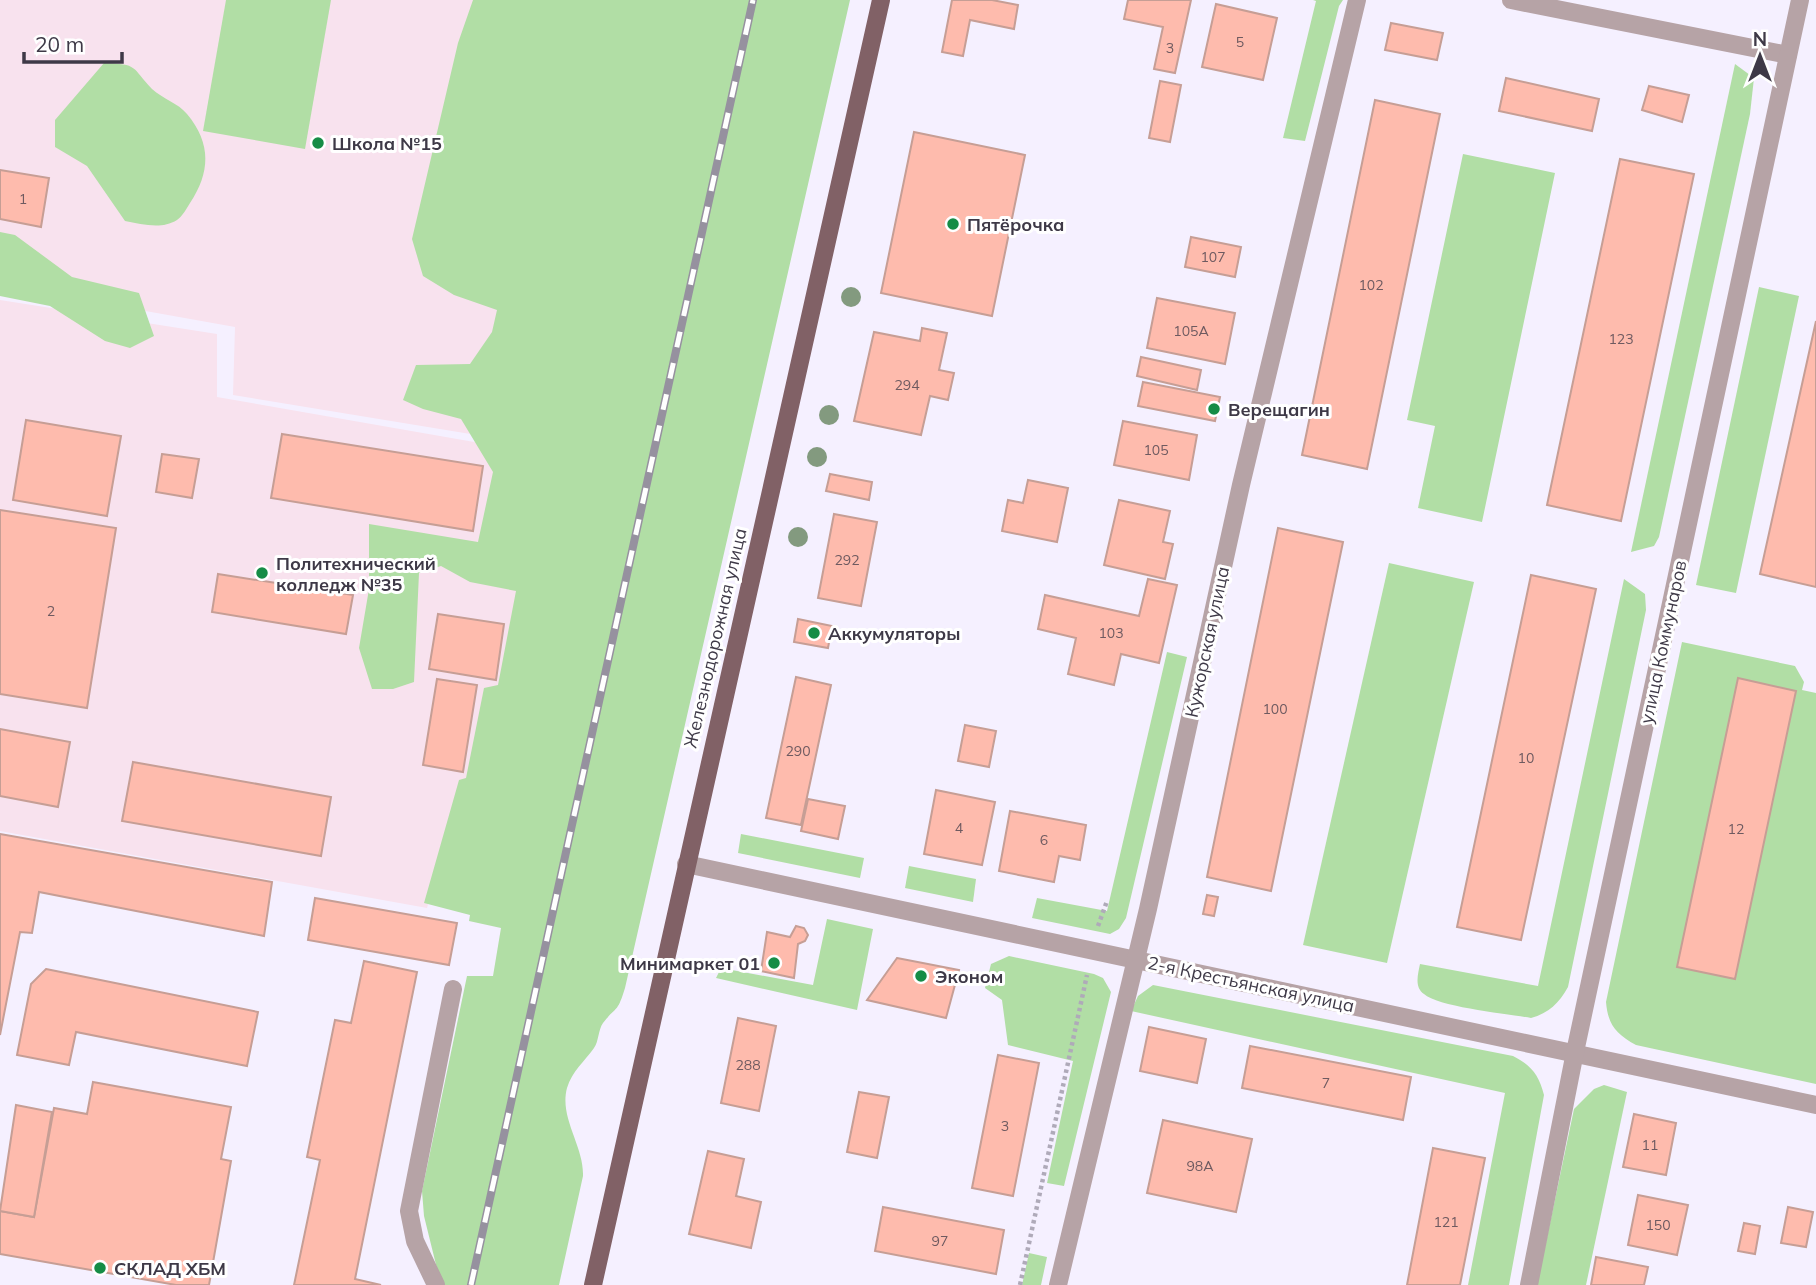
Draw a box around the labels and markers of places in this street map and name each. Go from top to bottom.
place label: Школа №15 [332,132,442,155]
marker: Школа №15 [310,135,326,151]
place label: Пятёрочка [967,213,1064,236]
marker: Пятёрочка [945,216,961,232]
place label: Верещагин [1228,398,1330,421]
marker: Верещагин [1206,401,1222,417]
place label: Политехнический колледж №35 [276,552,436,596]
marker: Политехнический колледж №35 [254,565,270,581]
place label: Аккумуляторы [828,622,960,645]
marker: Аккумуляторы [806,625,822,641]
place label: Минимаркет 01 [620,952,760,975]
marker: Минимаркет 01 [766,955,782,971]
place label: Эконом [935,965,1003,988]
marker: Эконом [913,968,929,984]
place label: СКЛАД ХБМ [114,1257,226,1280]
marker: СКЛАД ХБМ [92,1260,108,1276]

